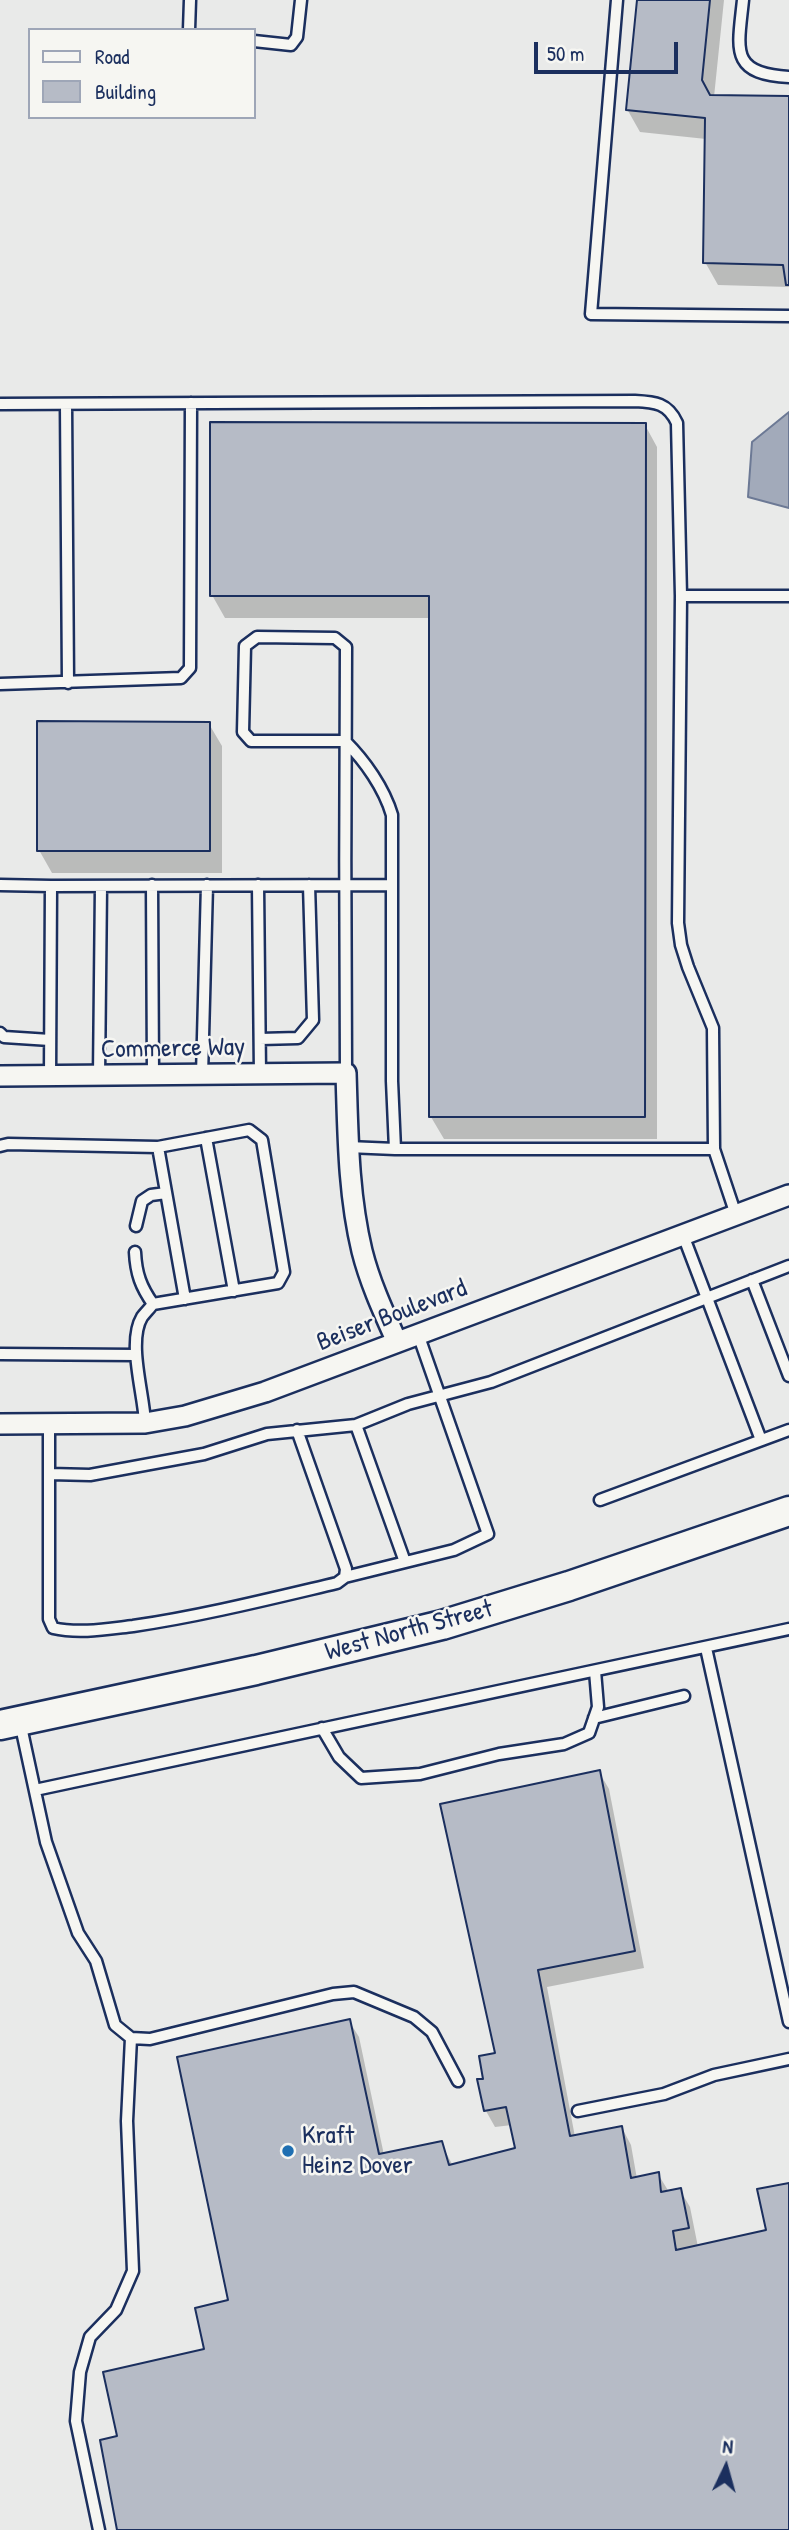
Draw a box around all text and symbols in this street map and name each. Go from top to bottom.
legend [28,28,256,119]
scale bar [537,28,680,72]
text: 50 m [547,39,584,68]
text: Road [95,42,129,71]
text: Building [95,77,156,106]
street label: Commerce Way [101,1032,245,1066]
street label: Beiser Boulevard [313,1273,471,1359]
street label: West North Street [322,1594,496,1668]
place label: Kraft Heinz Dover [302,2120,413,2182]
marker: Kraft Heinz Dover [280,2143,296,2159]
north arrow [691,2432,761,2502]
text: N [722,2433,734,2459]

